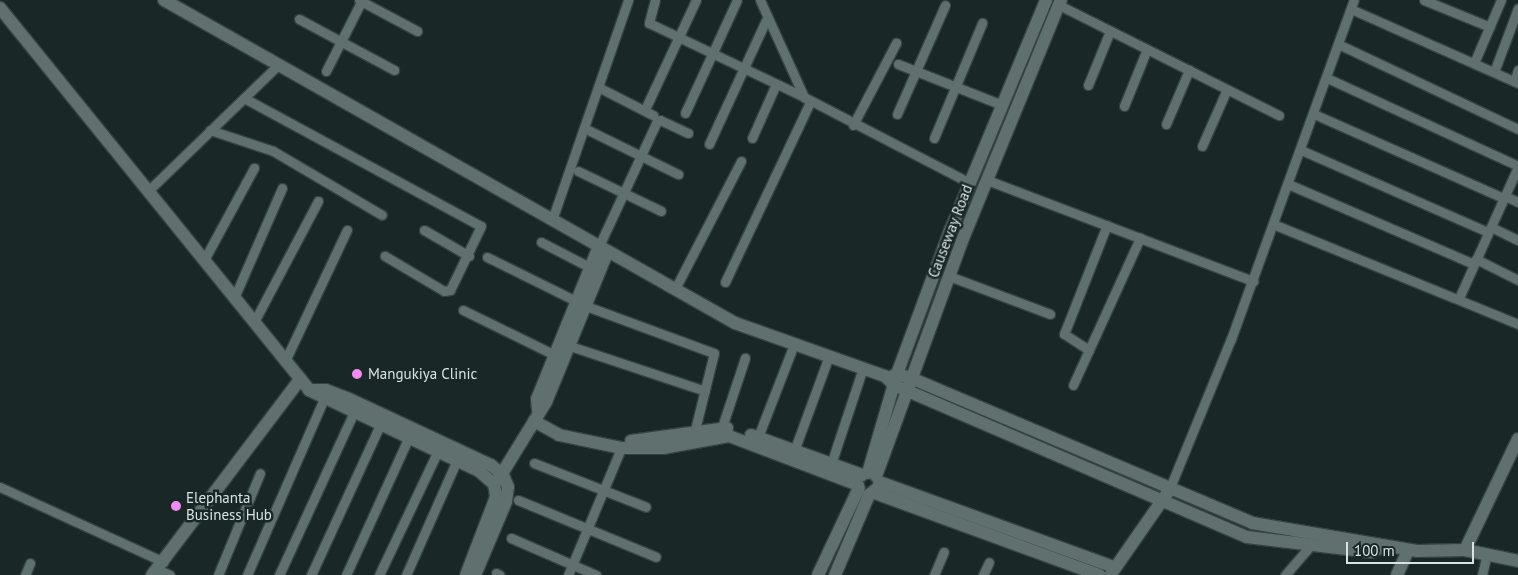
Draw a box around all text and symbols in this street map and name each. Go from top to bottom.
street label: Causeway Road [924,182,976,280]
place label: Mangukiya Clinic [368,365,477,383]
marker: Mangukiya Clinic [350,367,364,381]
place label: Elephanta Business Hub [186,488,272,523]
marker: Elephanta Business Hub [170,500,182,512]
scale bar [1348,532,1476,564]
text: 100 m [1354,541,1395,560]

